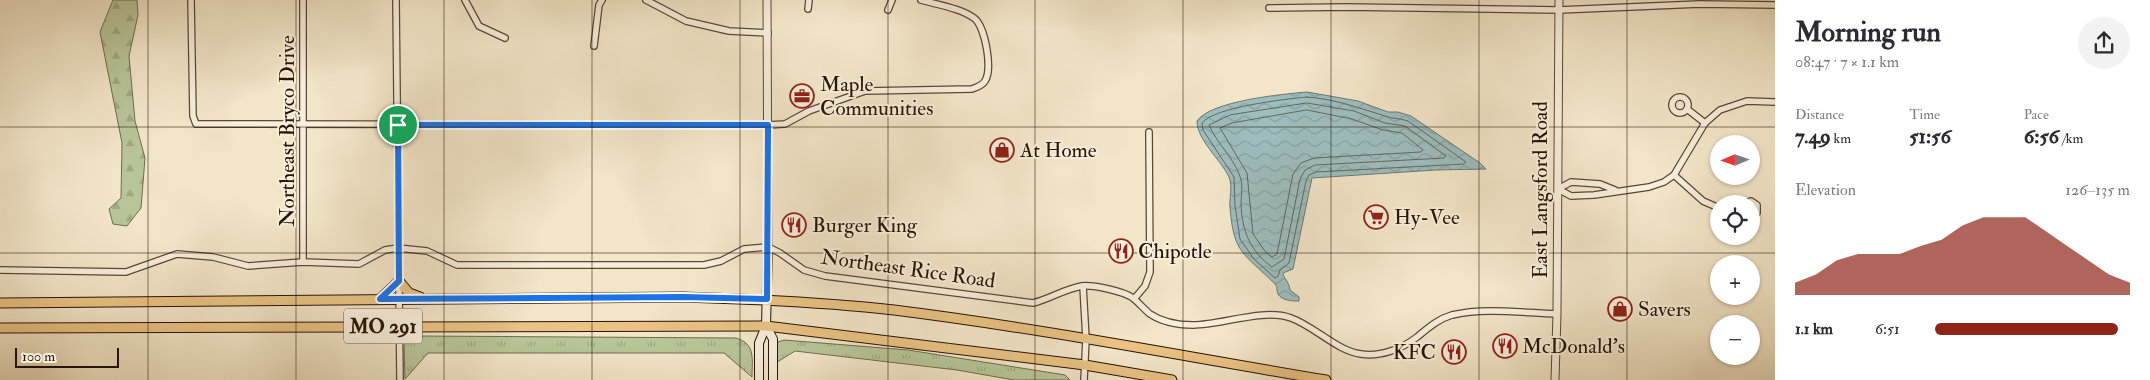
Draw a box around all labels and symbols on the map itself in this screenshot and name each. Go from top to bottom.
street label: Northeast Bryco Drive [274,35,301,227]
place label: Maple Communities [820,71,933,122]
office icon: Maple Communities [789,83,815,109]
street label: East Langsford Road [1527,101,1554,279]
pin [377,104,419,146]
north arrow [1710,135,1760,185]
shop icon: At Home [989,137,1015,163]
place label: At Home [1019,137,1097,164]
supermarket icon: Hy-Vee [1363,204,1389,230]
place label: Hy-Vee [1394,204,1460,231]
restaurant icon: Burger King [781,212,807,238]
place label: Burger King [812,212,918,239]
restaurant icon: Chipotle [1108,238,1134,264]
place label: Chipotle [1138,238,1212,265]
street label: Northeast Rice Road [819,243,998,295]
shop icon: Savers [1607,296,1633,322]
place label: Savers [1638,296,1691,323]
road number: MO 291 [344,308,422,344]
restaurant icon: McDonald's [1492,333,1518,359]
place label: McDonald's [1522,333,1625,360]
place label: KFC [1393,339,1436,366]
restaurant icon: KFC [1441,339,1467,365]
scale bar [15,345,119,368]

